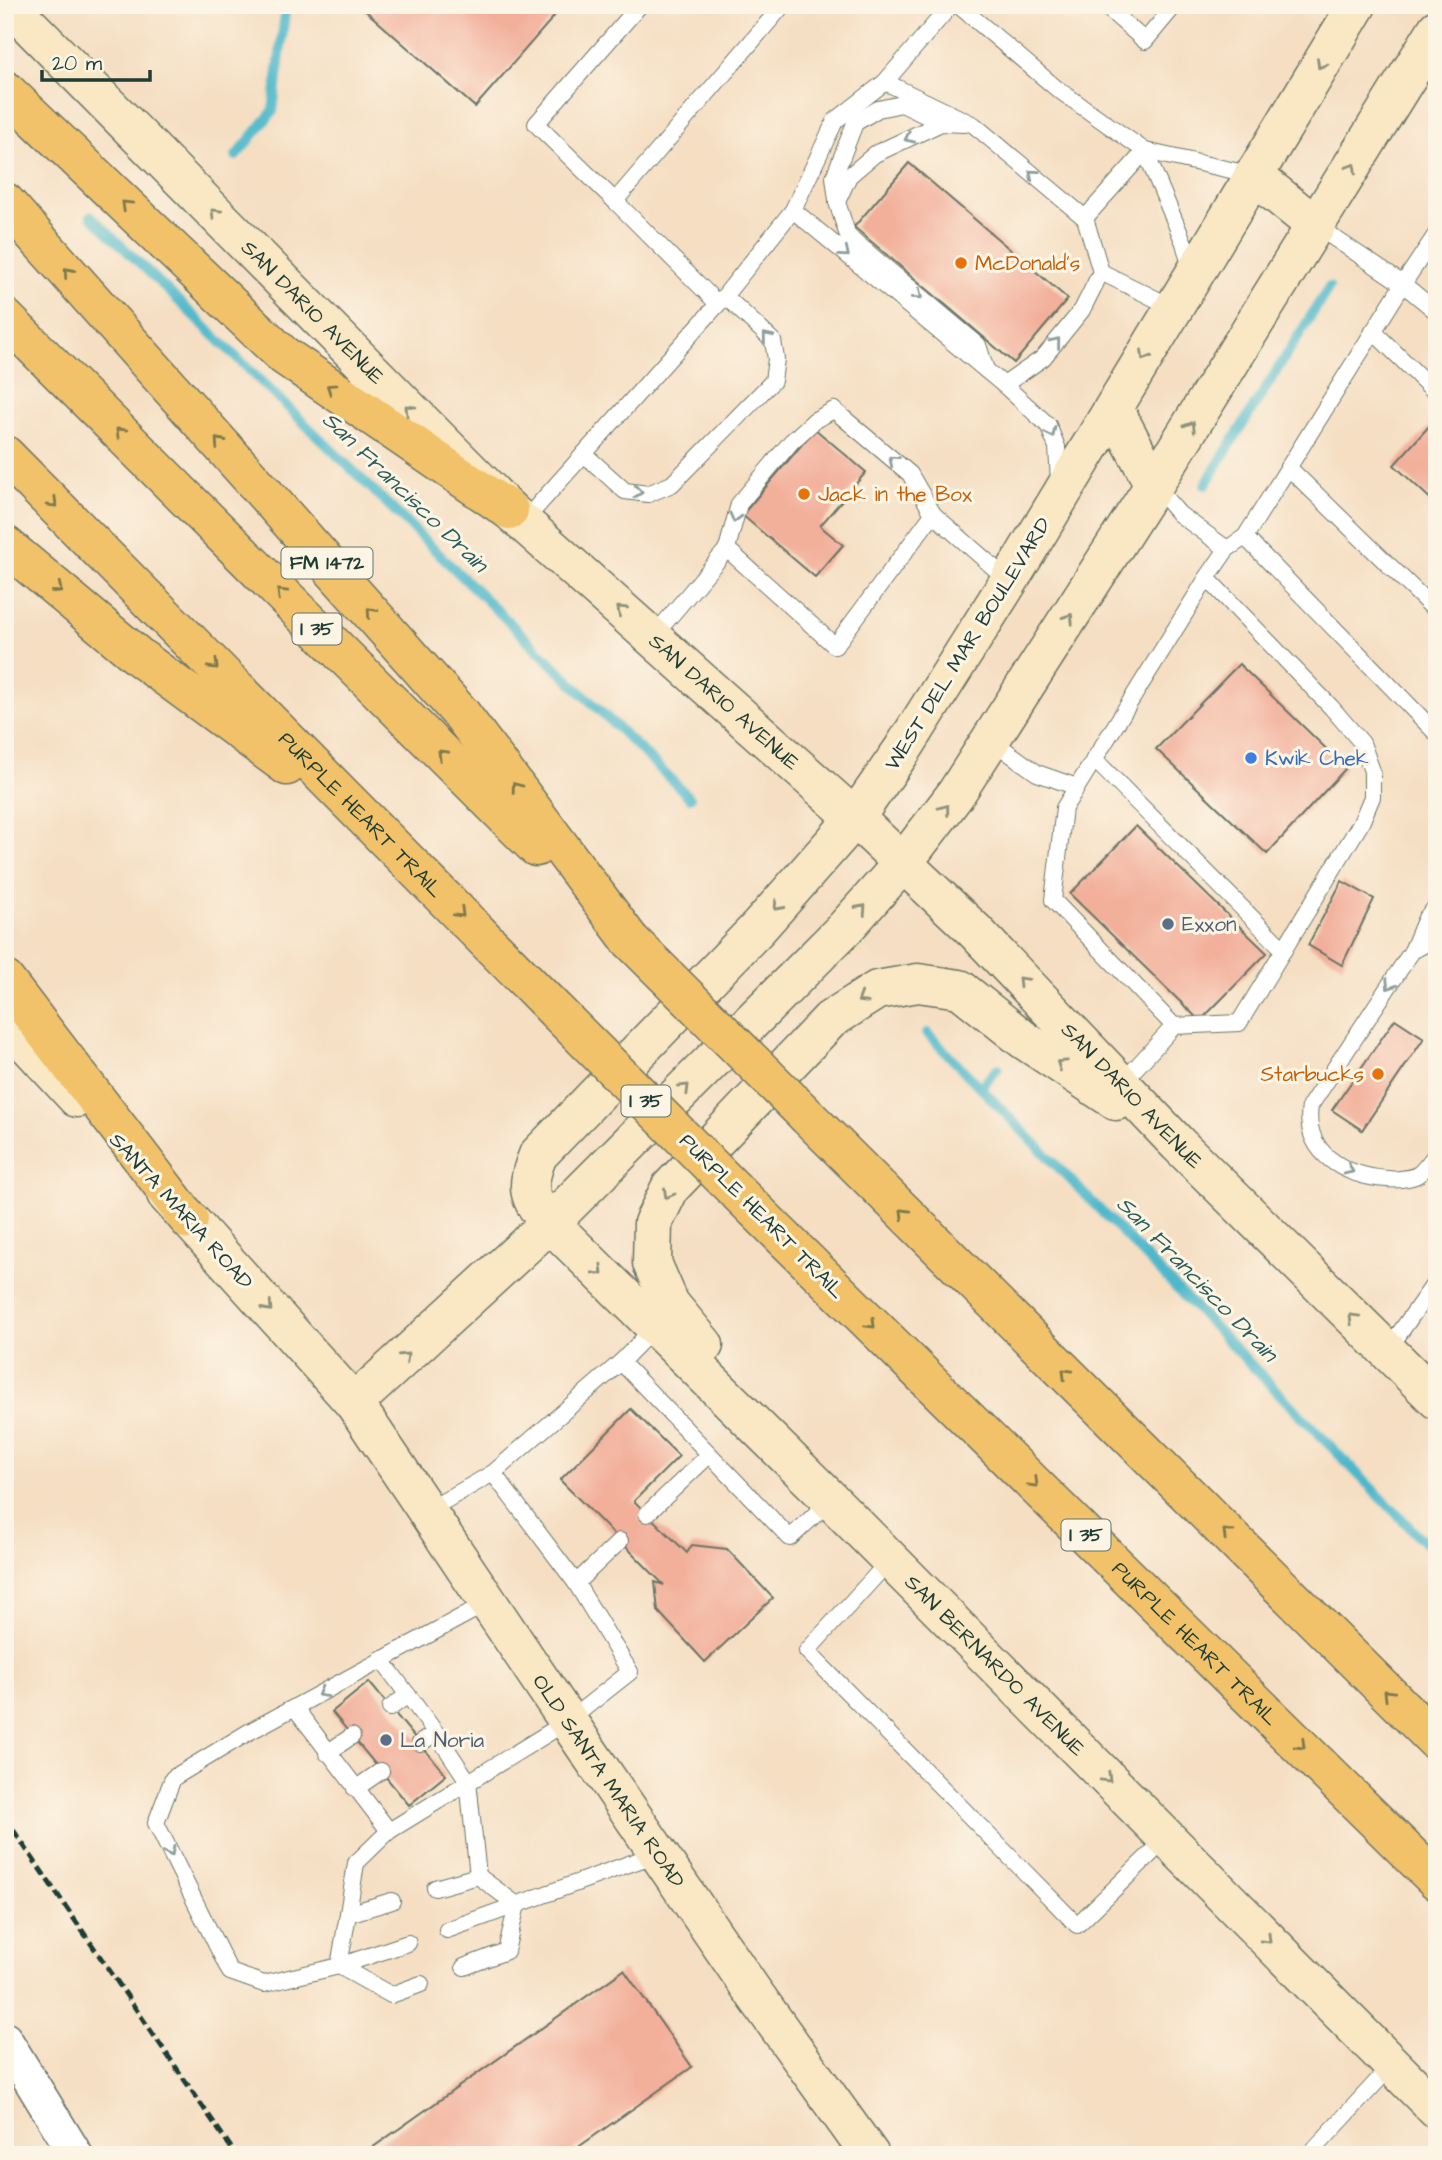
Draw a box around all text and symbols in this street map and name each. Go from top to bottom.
scale bar [42,38,150,82]
text: 20 m [52,49,103,78]
one-way arrow [1317,56,1330,69]
one-way arrow [904,130,916,144]
one-way arrow [1343,162,1356,175]
one-way arrow [1028,170,1041,182]
one-way arrow [121,200,134,213]
one-way arrow [210,208,223,221]
street label: SAN DARIO AVENUE [235,233,391,391]
one-way arrow [837,245,850,257]
place label: McDonald's [975,249,1080,278]
marker: McDonald's [953,255,969,271]
one-way arrow [64,267,76,280]
one-way arrow [909,287,922,299]
one-way arrow [762,332,775,345]
one-way arrow [1048,337,1061,349]
one-way arrow [1140,349,1153,362]
one-way arrow [326,384,339,396]
water label: San Francisco Drain [315,404,497,582]
one-way arrow [405,404,418,417]
one-way arrow [1182,421,1195,434]
one-way arrow [1042,426,1056,439]
one-way arrow [116,428,129,441]
one-way arrow [215,437,228,450]
one-way arrow [888,456,901,468]
place label: Jack in the Box [818,480,972,509]
one-way arrow [633,484,644,499]
marker: Jack in the Box [796,486,812,502]
one-way arrow [45,495,58,508]
one-way arrow [729,512,743,524]
street label: WEST DEL MAR BOULEVARD [878,512,1058,776]
road number: FM 1472 [282,548,372,578]
one-way arrow [49,581,62,593]
one-way arrow [277,588,290,601]
one-way arrow [616,606,629,618]
one-way arrow [366,607,379,620]
one-way arrow [1060,613,1073,626]
road number: I 35 [292,614,342,644]
street label: SAN DARIO AVENUE [643,627,806,777]
one-way arrow [205,656,218,669]
street label: PURPLE HEART TRAIL [272,725,450,904]
place label: Kwik Chek [1265,744,1369,773]
one-way arrow [438,749,451,762]
marker: Kwik Chek [1243,750,1259,766]
one-way arrow [511,782,524,795]
one-way arrow [936,804,949,816]
one-way arrow [773,898,786,911]
one-way arrow [854,904,866,917]
one-way arrow [452,905,464,917]
place label: Exxon [1182,910,1237,939]
marker: Exxon [1160,916,1176,932]
one-way arrow [1018,976,1031,989]
one-way arrow [1386,977,1398,990]
one-way arrow [857,991,870,1004]
street label: SAN DARIO AVENUE [1055,1016,1210,1175]
one-way arrow [1056,1060,1069,1073]
place label: Starbucks [1261,1060,1364,1089]
marker: Starbucks [1370,1066,1386,1082]
one-way arrow [677,1084,689,1096]
road number: I 35 [622,1086,670,1116]
street label: SANTA MARIA ROAD [103,1126,260,1296]
street label: PURPLE HEART TRAIL [673,1127,851,1305]
one-way arrow [1342,1162,1354,1176]
one-way arrow [663,1186,676,1199]
water label: San Francisco Drain [1109,1189,1287,1371]
one-way arrow [899,1208,912,1221]
one-way arrow [591,1263,604,1276]
one-way arrow [260,1299,272,1312]
one-way arrow [1349,1313,1362,1326]
one-way arrow [863,1316,875,1328]
one-way arrow [397,1353,410,1365]
one-way arrow [1061,1368,1074,1381]
one-way arrow [1025,1475,1038,1488]
road number: I 35 [1062,1520,1110,1550]
one-way arrow [1222,1529,1235,1542]
street label: PURPLE HEART TRAIL [1106,1554,1285,1732]
street label: SAN BERNARDO AVENUE [898,1568,1092,1763]
street label: OLD SANTA MARIA ROAD [526,1668,692,1894]
one-way arrow [316,1685,329,1698]
one-way arrow [1384,1689,1397,1702]
place label: La Noria [400,1726,484,1755]
marker: La Noria [378,1732,394,1748]
one-way arrow [1293,1737,1306,1750]
one-way arrow [1099,1770,1111,1782]
one-way arrow [162,1845,176,1857]
one-way arrow [1259,1931,1272,1944]

